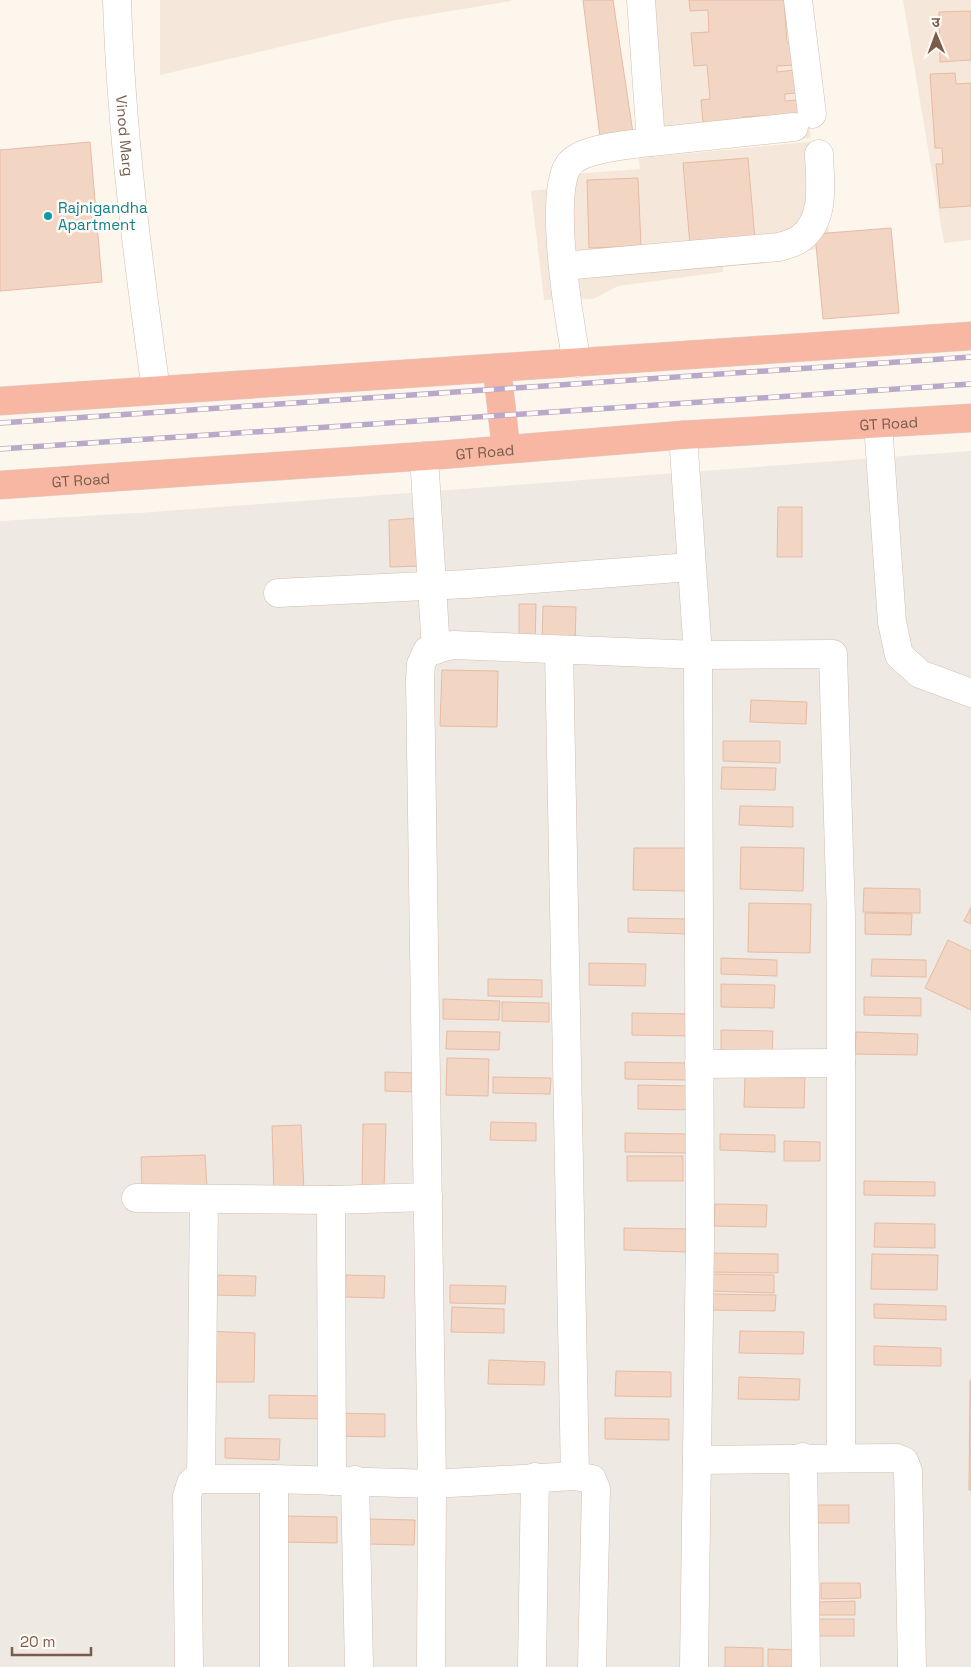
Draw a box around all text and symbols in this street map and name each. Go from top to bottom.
north arrow [911,10,961,60]
text: उ [932,13,941,31]
street label: Vinod Marg [113,94,139,177]
place label: Rajnigandha Apartment [58,198,148,234]
marker: Rajnigandha Apartment [42,210,54,222]
street label: GT Road [859,412,919,434]
street label: GT Road [455,439,515,463]
street label: GT Road [51,468,111,491]
scale bar [12,1624,91,1656]
text: 20 m [20,1632,55,1651]

